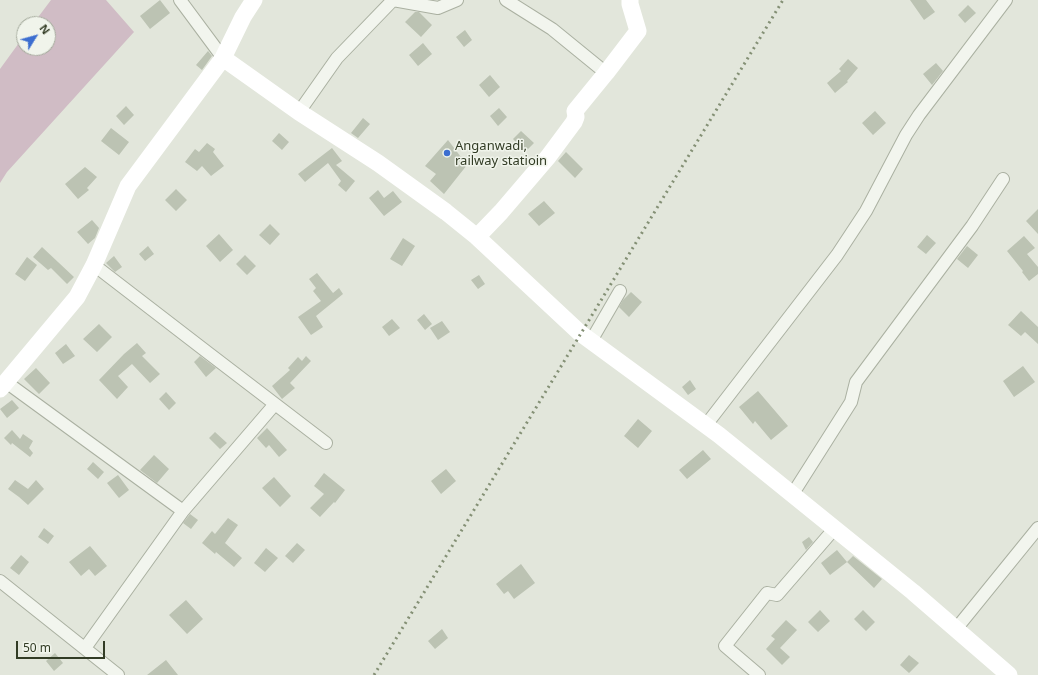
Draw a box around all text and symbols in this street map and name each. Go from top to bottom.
north arrow [16,16,56,56]
text: N [36,21,54,37]
place label: Anganwadi, railway statioin [455,138,547,169]
marker: Anganwadi, railway statioin [442,148,452,158]
scale bar [18,633,107,659]
text: 50 m [23,639,51,656]

